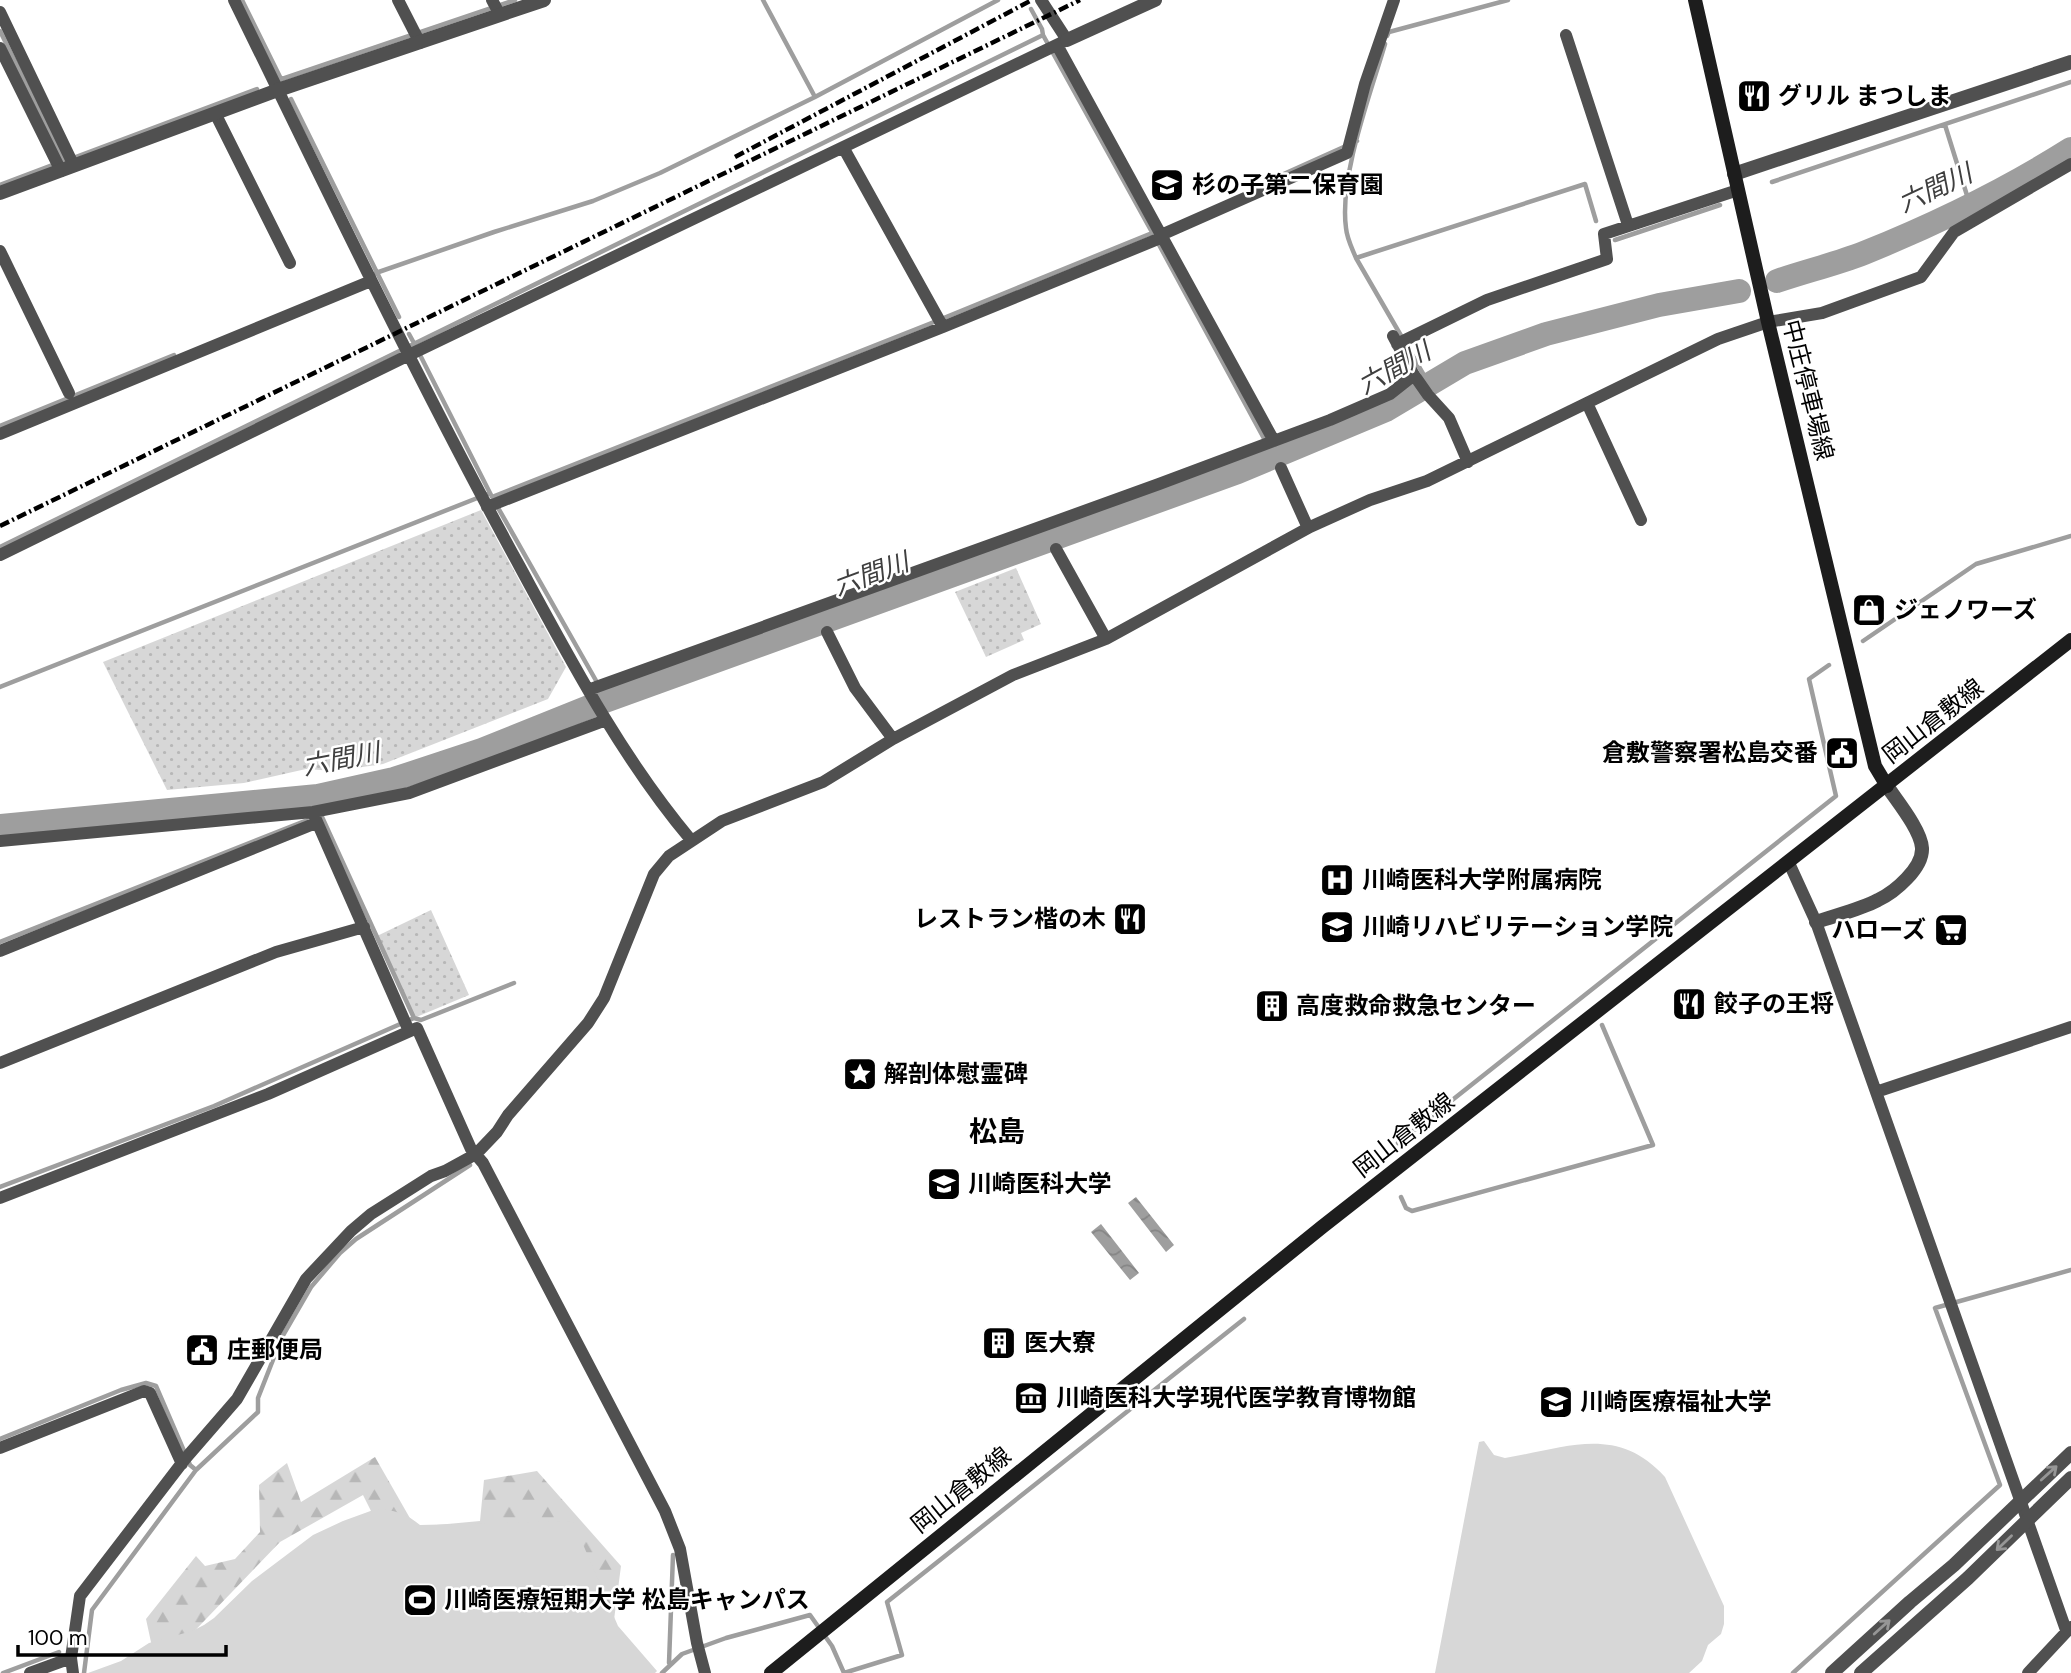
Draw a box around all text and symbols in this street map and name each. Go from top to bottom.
restaurant icon: グリル まつしま [1735,77,1773,115]
place label: グリル まつしま [1778,80,1952,111]
water label: 六間川 [1892,155,1980,220]
school or university icon: 杉の子第二保育園 [1148,166,1186,204]
place label: 杉の子第二保育園 [1192,169,1384,200]
street label: 中庄停車場線 [1776,316,1841,463]
water label: 六間川 [1352,333,1439,402]
water label: 六間川 [829,544,916,603]
shop icon: ジェノワーズ [1850,591,1888,629]
place label: ジェノワーズ [1894,594,2037,625]
street label: 岡山倉敷線 [1876,671,1990,770]
water label: 六間川 [299,734,385,783]
public building icon: 倉敷警察署松島交番 [1823,734,1861,772]
place label: 倉敷警察署松島交番 [1602,737,1818,768]
hospital icon: 川崎医科大学附属病院 [1318,861,1356,899]
place label: 川崎医科大学附属病院 [1362,864,1602,895]
restaurant icon: レストラン楷の木 [1111,900,1149,938]
place label: レストラン楷の木 [914,903,1106,934]
school or university icon: 川崎リハビリテーション学院 [1318,908,1356,946]
place label: 川崎リハビリテーション学院 [1362,911,1674,942]
supermarket icon: ハローズ [1932,911,1970,949]
place label: ハローズ [1831,914,1926,945]
restaurant icon: 餃子の王将 [1670,985,1708,1023]
building icon: 高度救命救急センター [1253,987,1291,1025]
place label: 餃子の王将 [1714,988,1834,1019]
place label: 高度救命救急センター [1296,990,1536,1021]
place icon: 解剖体慰霊碑 [841,1055,879,1093]
place label: 解剖体慰霊碑 [884,1058,1028,1089]
street label: 岡山倉敷線 [1347,1085,1461,1184]
district label: 松島 [969,1113,1025,1150]
school or university icon: 川崎医科大学 [925,1165,963,1203]
place label: 川崎医科大学 [968,1168,1112,1199]
building icon: 医大寮 [980,1324,1018,1362]
place label: 医大寮 [1024,1327,1096,1358]
public building icon: 庄郵便局 [183,1331,221,1369]
place label: 庄郵便局 [227,1334,323,1365]
museum icon: 川崎医科大学現代医学教育博物館 [1012,1379,1050,1417]
place label: 川崎医科大学現代医学教育博物館 [1056,1382,1416,1413]
school or university icon: 川崎医療福祉大学 [1537,1383,1575,1421]
place label: 川崎医療福祉大学 [1580,1386,1772,1417]
street label: 岡山倉敷線 [904,1440,1017,1539]
one-way arrow [2040,1465,2058,1481]
one-way arrow [1996,1534,2013,1551]
sports icon: 川崎医療短期大学 松島キャンパス [401,1581,439,1619]
place label: 川崎医療短期大学 松島キャンパス [444,1584,810,1615]
scale bar [18,1614,226,1658]
one-way arrow [1873,1619,1891,1635]
text: 100 m [28,1624,88,1652]

